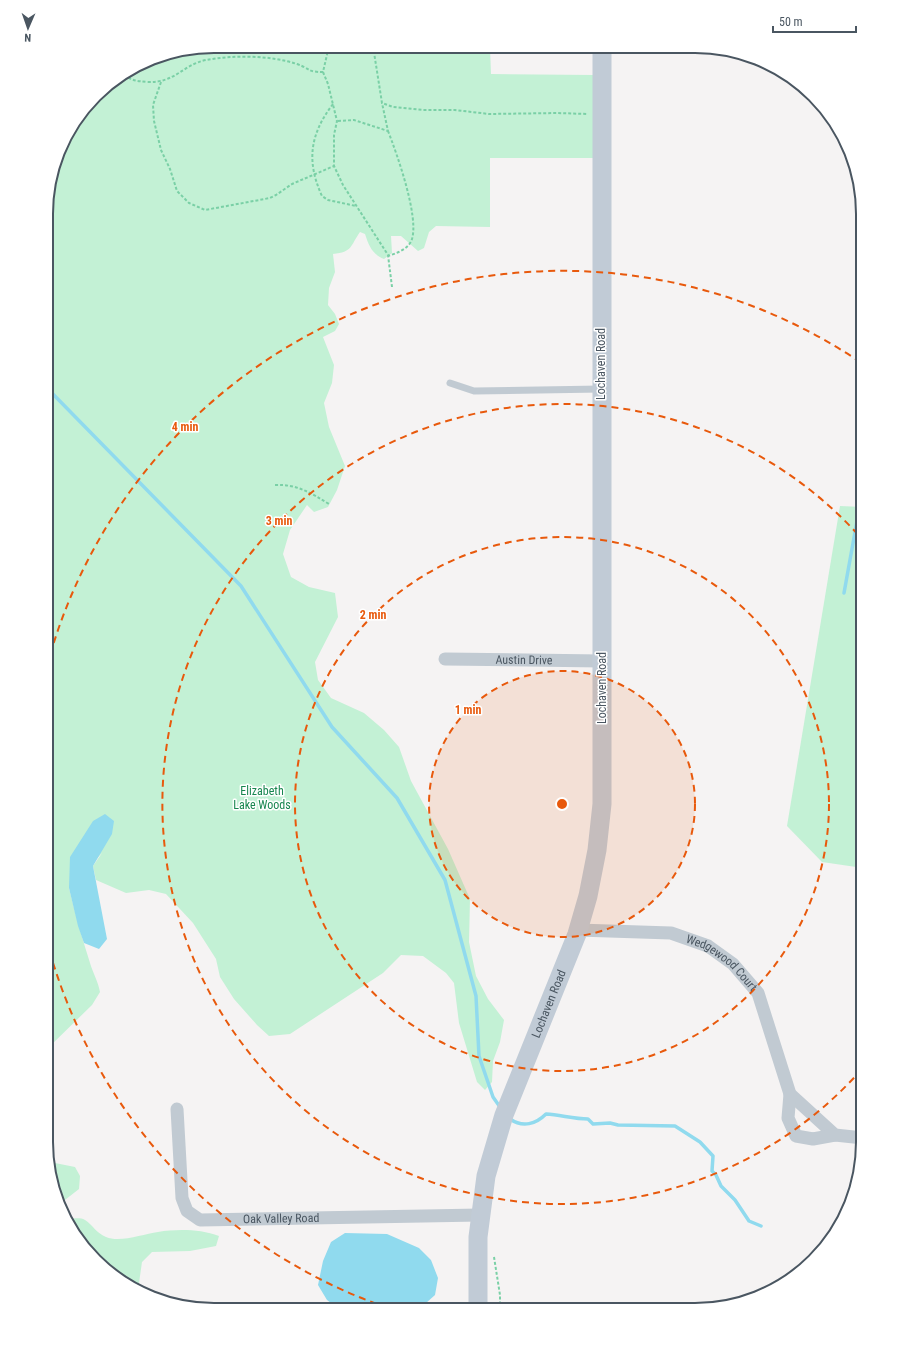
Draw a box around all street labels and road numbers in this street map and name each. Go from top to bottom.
street label: Lochaven Road [594,328,608,400]
street label: Lochaven Road [595,652,609,724]
street label: Austin Drive [495,653,553,667]
street label: Wedgewood Court [684,932,760,994]
street label: Lochaven Road [529,968,569,1040]
street label: Oak Valley Road [243,1211,319,1226]

